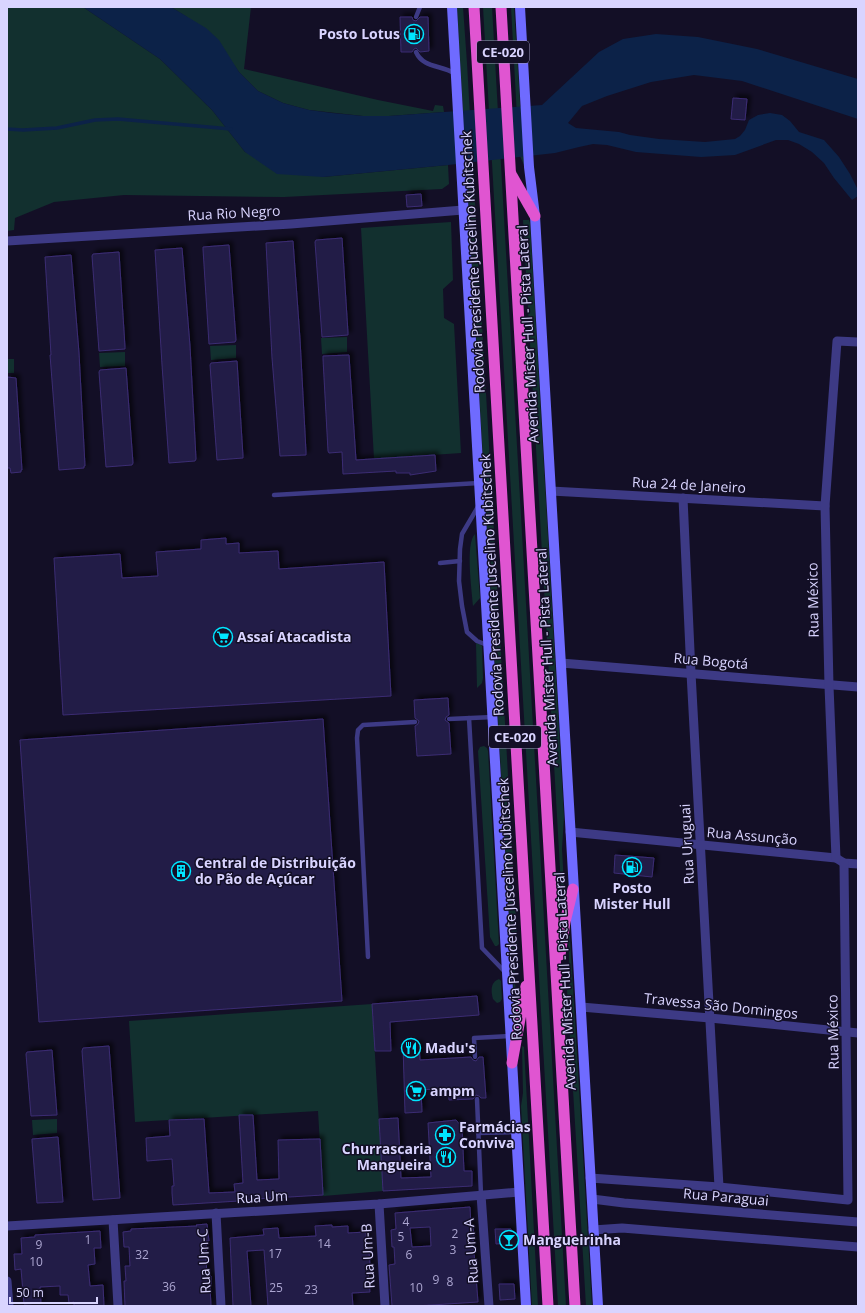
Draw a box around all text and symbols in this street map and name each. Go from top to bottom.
fuel station icon: Posto Lotus [403,23,425,45]
place label: Posto Lotus [318,24,400,43]
road number: CE-020 [477,41,529,63]
street label: Rodovia Presidente Juscelino Kubitschek [456,130,489,394]
street label: Rua Rio Negro [187,201,281,224]
street label: Avenida Mister Hull - Pista Lateral [512,224,543,444]
street label: Rodovia Presidente Juscelino Kubitschek [475,453,508,717]
street label: Rua 24 de Janeiro [632,472,746,497]
street label: Avenida Mister Hull - Pista Lateral [531,547,562,767]
street label: Rua México [802,562,823,638]
supermarket icon: Assaí Atacadista [212,626,234,648]
place label: Assaí Atacadista [237,627,351,646]
street label: Rua Bogotá [673,648,749,673]
road number: CE-020 [489,726,541,748]
street label: Rodovia Presidente Juscelino Kubitschek [493,777,526,1041]
street label: Rua Uruguai [675,803,698,885]
street label: Rua Assunção [706,822,798,849]
place label: Central de Distribuição do Pão de Açúcar [195,853,356,888]
fuel station icon: Posto Mister Hull [621,856,643,878]
building icon: Central de Distribuição do Pão de Açúcar [170,860,192,882]
street label: Avenida Mister Hull - Pista Lateral [549,871,580,1091]
place label: Posto Mister Hull [593,878,671,913]
street label: Travessa São Domingos [643,988,799,1023]
street label: Rua México [822,994,843,1070]
restaurant icon: Madu's [400,1037,422,1059]
place label: Madu's [425,1038,475,1057]
supermarket icon: ampm [405,1080,427,1102]
place label: ampm [430,1081,475,1100]
place label: Farmácias Conviva [459,1117,531,1152]
pharmacy icon: Farmácias Conviva [434,1124,456,1146]
place label: Churrascaria Mangueira [342,1139,432,1174]
restaurant icon: Churrascaria Mangueira [435,1146,457,1168]
street label: Rua Paraguai [682,1183,770,1210]
street label: Rua Um [236,1186,288,1207]
house number: 4 [403,1213,410,1230]
street label: Rua Um-A [459,1218,482,1284]
street label: Rua Um-B [356,1223,379,1289]
house number: 2 [452,1225,459,1242]
street label: Rua Um-C [192,1228,215,1294]
house number: 5 [398,1228,405,1245]
bar icon: Mangueirinha [498,1229,520,1251]
place label: Mangueirinha [523,1230,621,1249]
house number: 1 [85,1231,91,1248]
house number: 14 [317,1235,331,1252]
house number: 9 [36,1236,43,1253]
house number: 3 [450,1241,457,1258]
house number: 17 [268,1245,282,1262]
house number: 32 [135,1246,149,1263]
house number: 6 [406,1246,413,1263]
house number: 10 [29,1253,43,1270]
house number: 9 [433,1271,440,1288]
house number: 8 [447,1273,454,1290]
house number: 36 [162,1278,176,1295]
scale bar [10,1279,97,1305]
house number: 25 [269,1279,283,1296]
house number: 10 [409,1279,423,1296]
house number: 23 [304,1281,318,1298]
text: 50 m [16,1284,44,1301]

